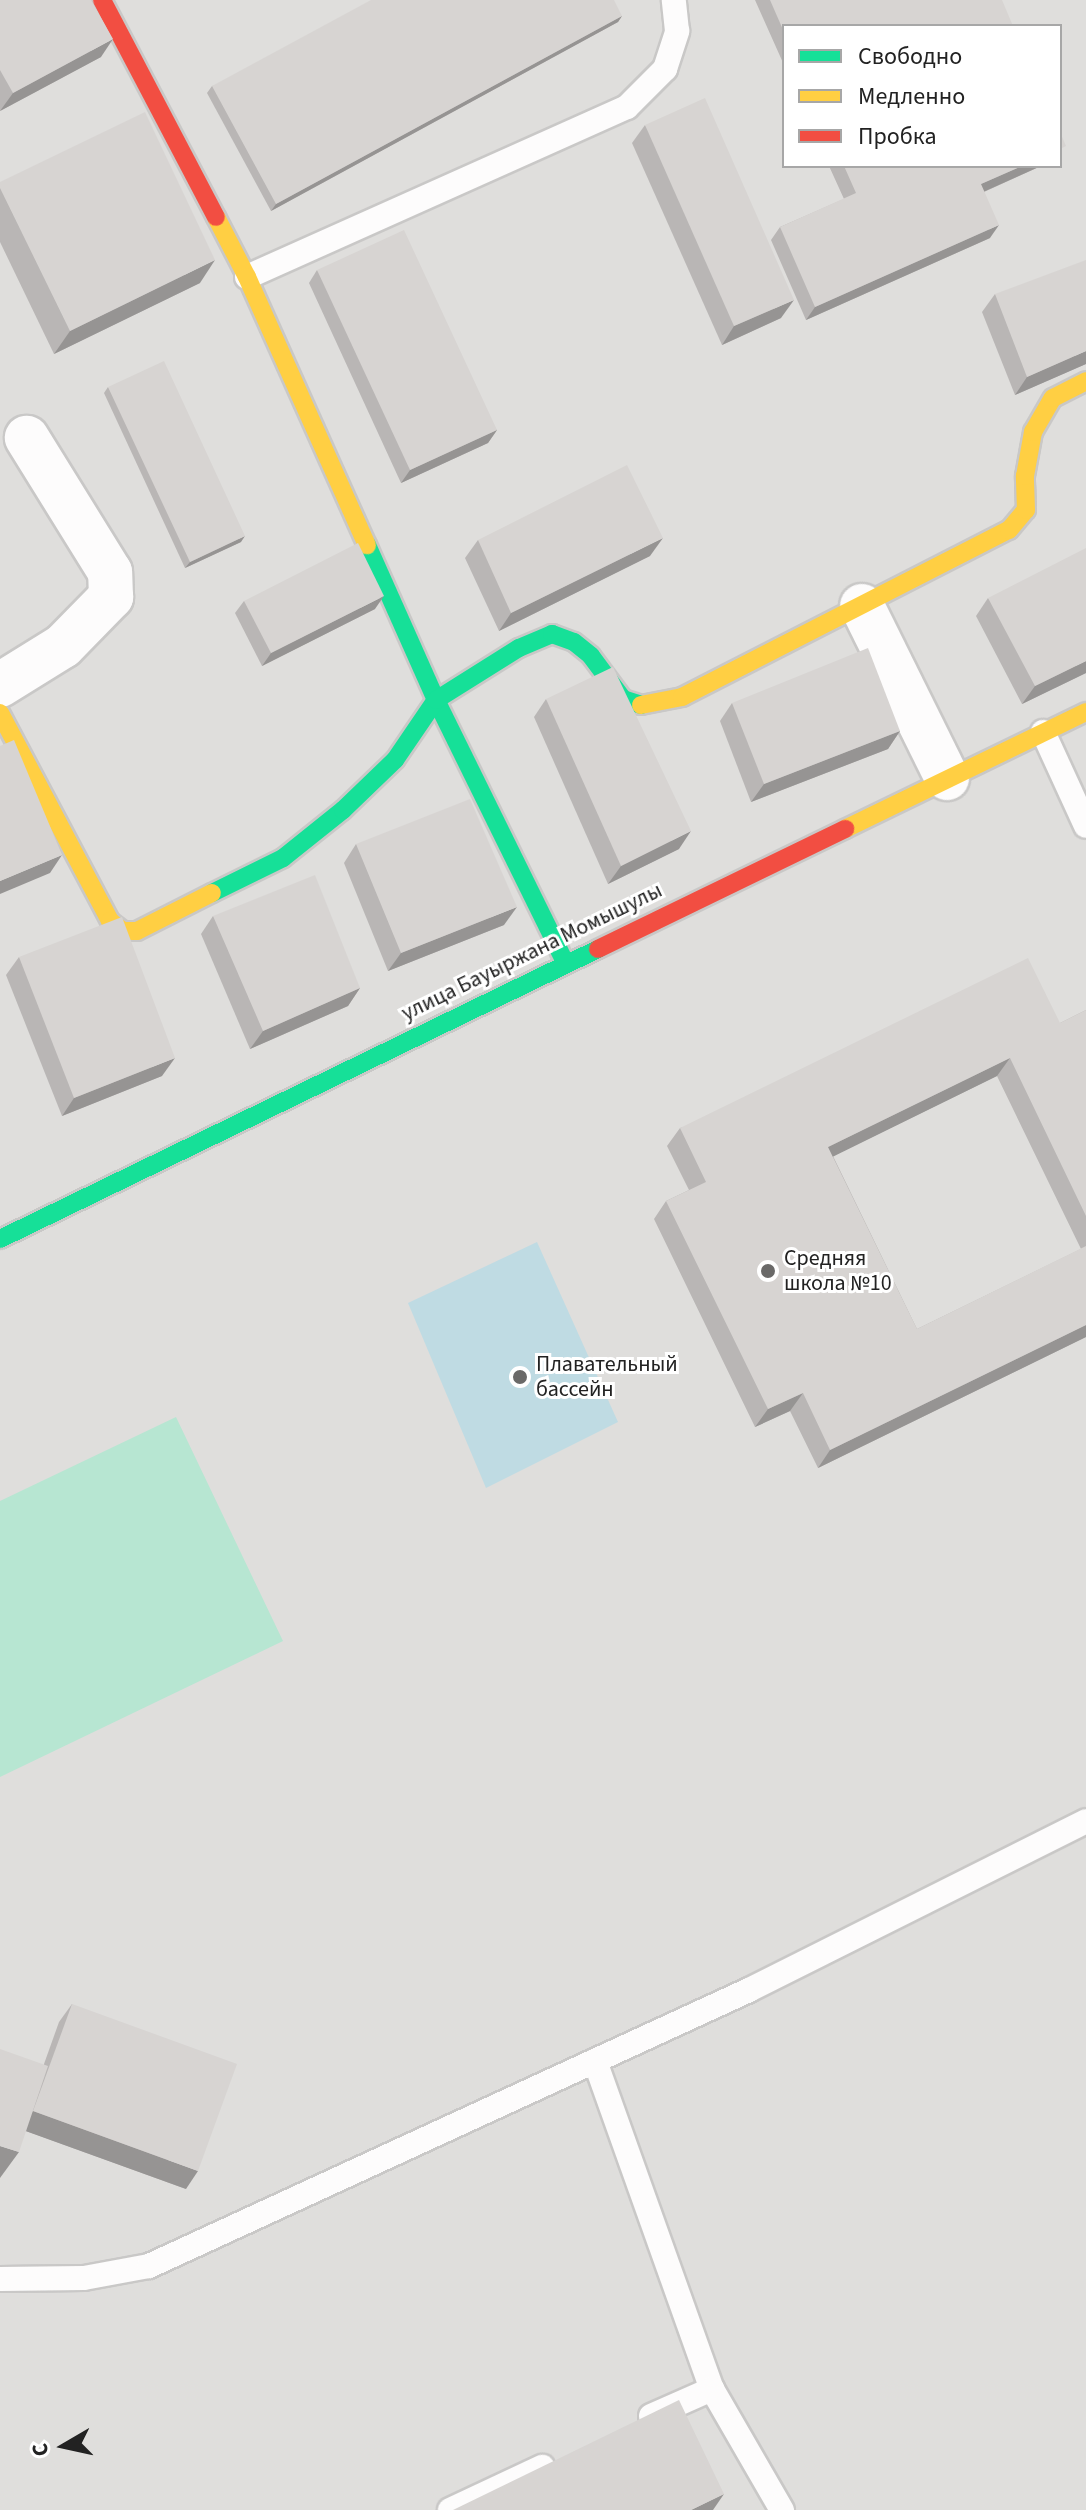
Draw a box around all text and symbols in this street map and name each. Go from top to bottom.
legend [782,24,1062,168]
text: Свободно [858,39,962,74]
text: Медленно [858,79,965,114]
text: Пробка [858,119,937,154]
street label: улица Бауыржана Момышулы [397,877,667,1027]
place label: Средняя школа №10 [784,1245,892,1296]
marker: Средняя школа №10 [759,1262,777,1280]
place label: Плавательный бассейн [536,1351,678,1402]
marker: Плавательный бассейн [511,1368,529,1386]
north arrow [24,2406,104,2486]
text: С [23,2441,57,2459]

